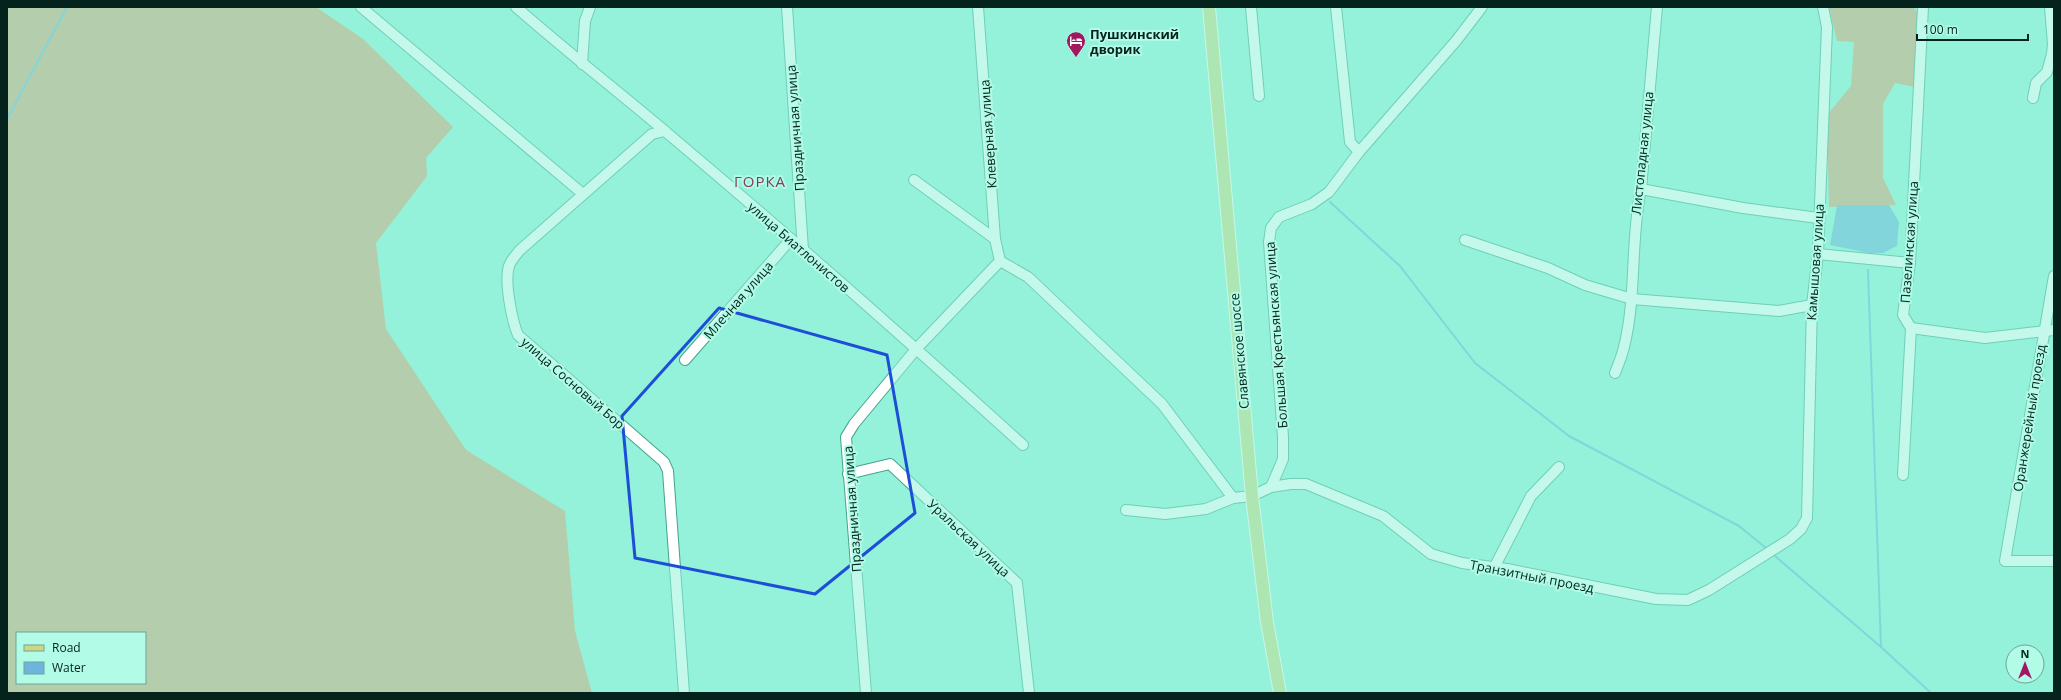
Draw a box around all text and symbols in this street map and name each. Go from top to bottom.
scale bar [1917,16,2028,42]
text: 100 m [1923,21,1958,38]
place label: Пушкинский дворик [1090,25,1179,58]
hotel icon: Пушкинский дворик [1065,30,1087,58]
street label: Праздничная улица [782,64,808,192]
street label: Клеверная улица [975,79,1001,189]
street label: Листопадная улица [1627,90,1657,216]
district label: ГОРКА [734,171,786,191]
street label: Пазелинская улица [1896,180,1922,304]
street label: улица Биатлонистов [744,198,854,296]
street label: Камышовая улица [1802,203,1828,321]
street label: Большая Крестьянская улица [1260,241,1292,429]
street label: Млечная улица [699,257,777,343]
street label: Славянское шоссе [1225,292,1253,410]
street label: улица Сосновый Бор [517,333,629,433]
street label: Оранжерейный проезд [2008,343,2050,493]
street label: Праздничная улица [839,445,865,573]
street label: Уральская улица [924,495,1014,581]
street label: Транзитный проезд [1468,555,1596,597]
legend [16,632,146,684]
text: Road [52,639,81,656]
north arrow [2005,644,2045,684]
text: N [2021,646,2029,661]
text: Water [52,659,86,676]

